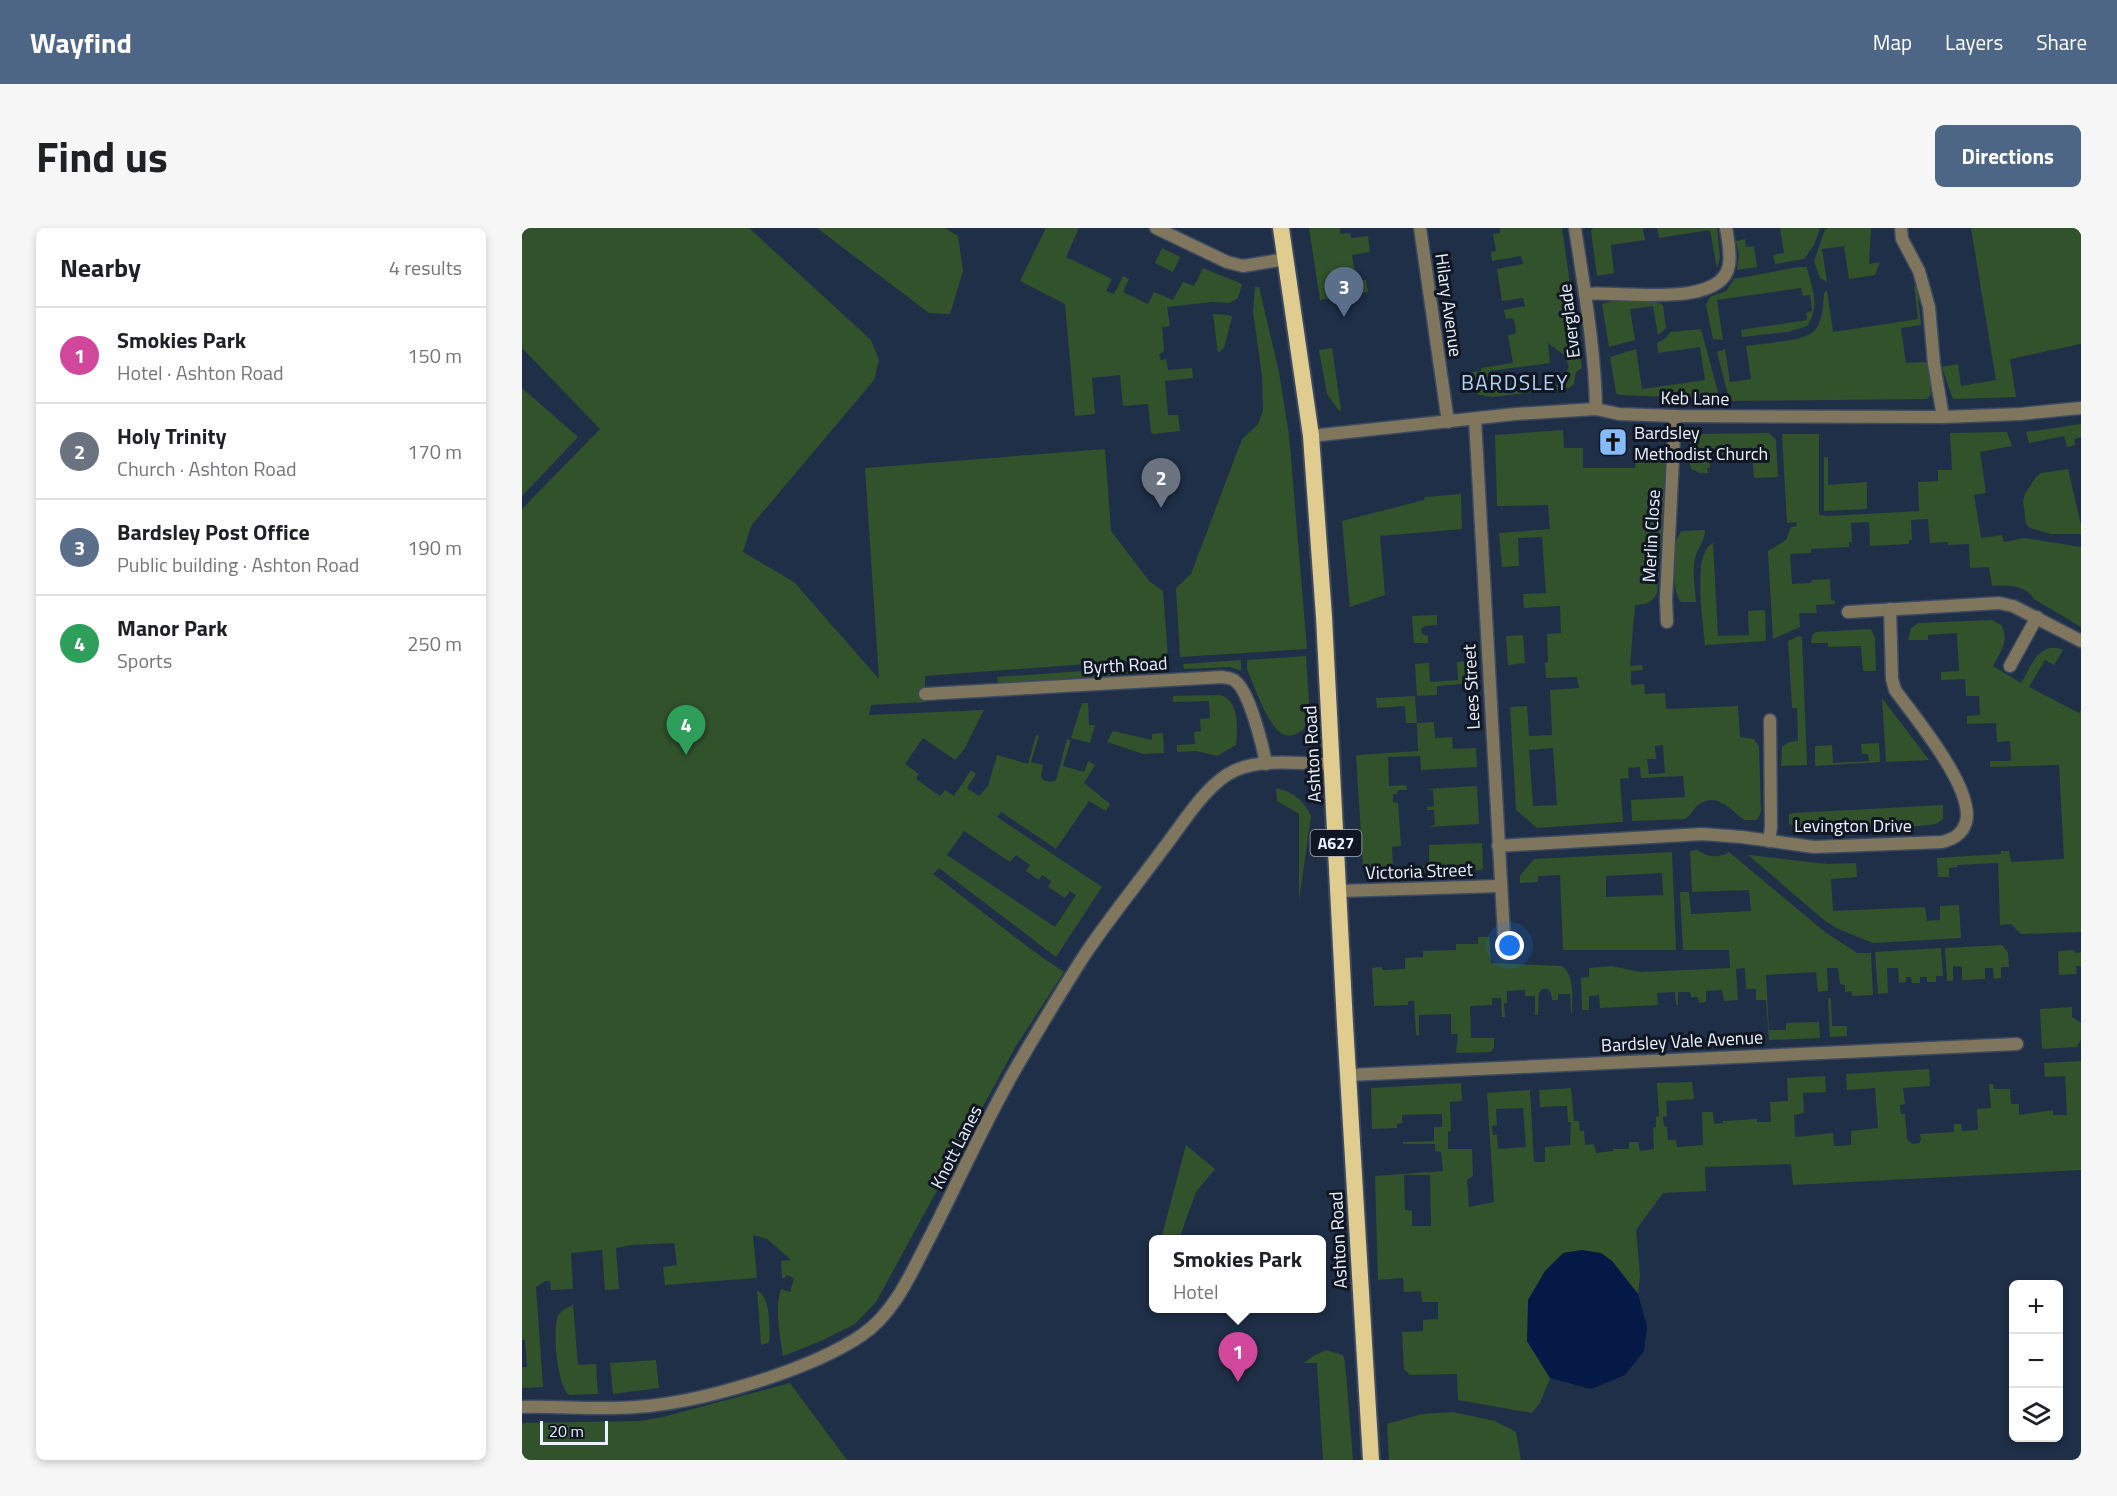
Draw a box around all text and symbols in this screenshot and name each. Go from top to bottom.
text: Wayfind [30,21,132,64]
text: Map [1873,26,1912,58]
text: Layers [1945,26,2003,58]
text: Share [2036,26,2087,58]
text: Find us [36,124,168,188]
button: Directions [1935,125,2081,187]
text: Nearby [60,248,141,287]
street label: Hilary Avenue [1428,251,1470,359]
text: 4 results [389,252,462,283]
pin: 3 [1324,268,1364,317]
street label: Everglade [1551,282,1587,360]
text: Smokies Park [117,323,246,357]
text: 1 [74,340,85,371]
text: 150 m [407,340,462,371]
text: Hotel · Ashton Road [117,357,284,388]
district label: BARDSLEY [1461,366,1569,398]
street label: Keb Lane [1660,384,1730,412]
text: Holy Trinity [117,419,226,453]
place label: Bardsley Methodist Church [1634,419,1768,467]
church icon: Bardsley Methodist Church [1597,426,1629,458]
text: 2 [74,436,85,467]
text: 170 m [407,436,462,467]
text: Church · Ashton Road [117,453,296,484]
pin: 2 [1142,458,1180,508]
street label: Merlin Close [1635,489,1667,583]
text: Bardsley Post Office [117,515,310,549]
text: 3 [74,532,85,563]
text: 190 m [407,532,462,563]
text: Public building · Ashton Road [117,549,359,580]
text: Manor Park [117,611,228,645]
text: 4 [74,628,85,659]
text: 250 m [407,628,462,659]
street label: Lees Street [1455,643,1487,730]
text: Sports [117,645,172,676]
street label: Byrth Road [1082,649,1168,681]
street label: Ashton Road [1296,705,1328,803]
pin: 4 [666,706,706,755]
street label: Levington Drive [1794,812,1912,839]
road number: A627 [1310,830,1362,856]
street label: Victoria Street [1365,856,1474,886]
your location [1495,931,1524,960]
street label: Bardsley Vale Avenue [1600,1023,1764,1059]
street label: Knott Lanes [923,1100,989,1194]
street label: Ashton Road [1322,1191,1354,1289]
popup [1149,1235,1326,1313]
text: Smokies Park [1173,1242,1302,1276]
text: Hotel [1173,1276,1219,1307]
map controls [2009,1280,2063,1442]
button: + [2009,1280,2063,1334]
pin: 1 [1218,1332,1258,1382]
button: − [2009,1334,2063,1388]
button: layers [2009,1388,2063,1442]
scale bar [540,1418,608,1446]
text: 20 m [549,1419,584,1443]

